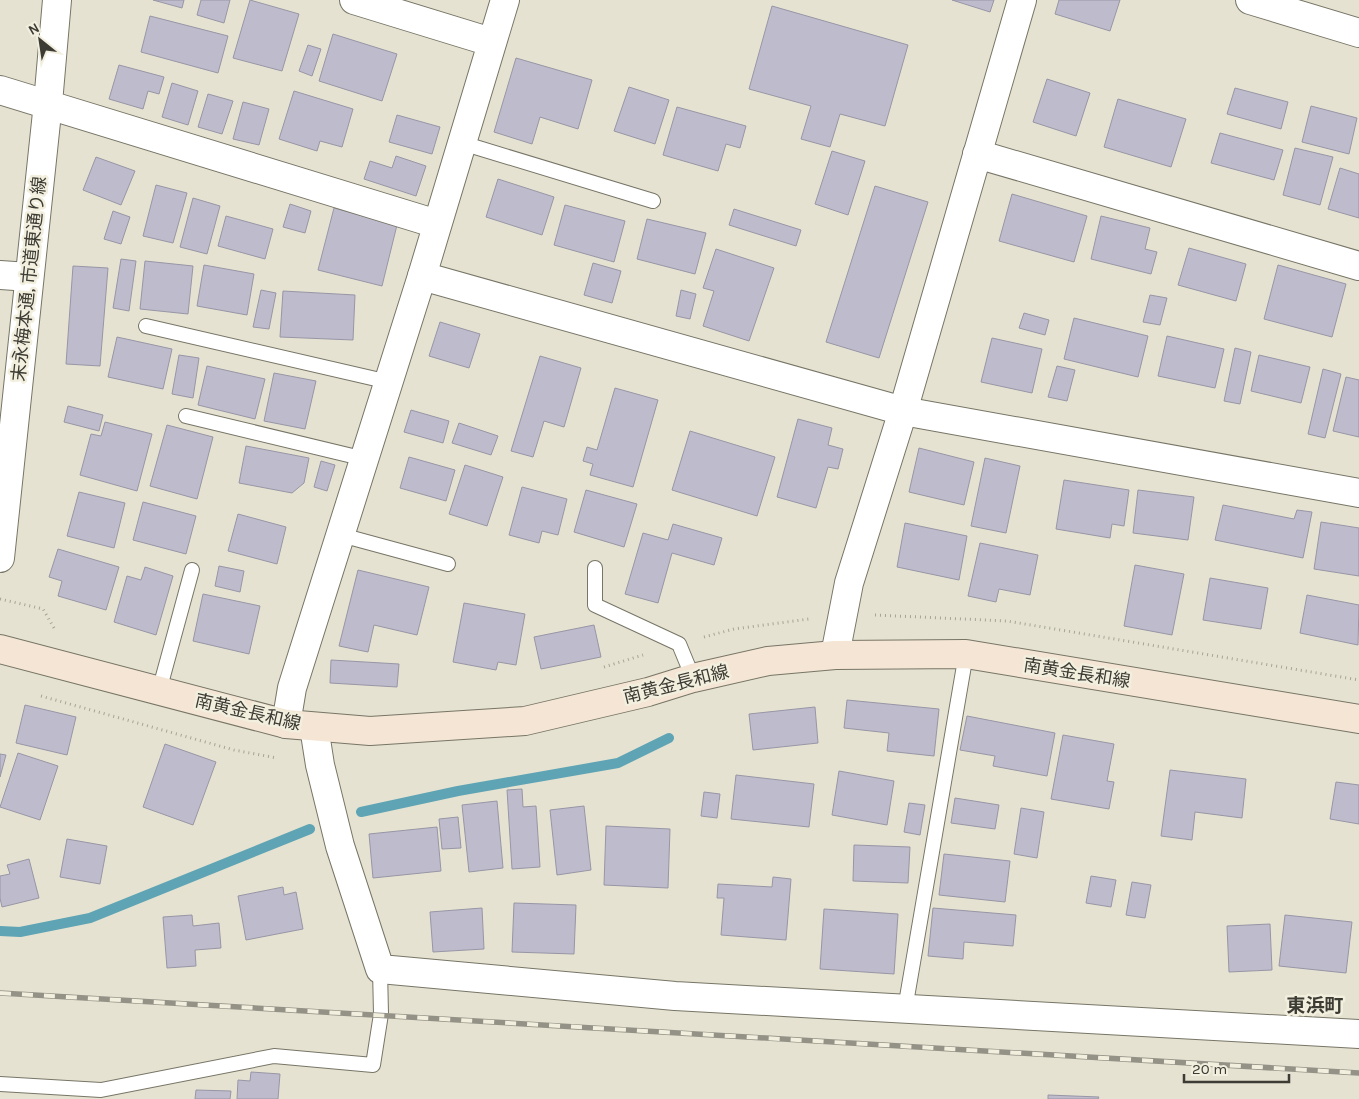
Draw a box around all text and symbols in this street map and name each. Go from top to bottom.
north arrow [15,15,65,65]
text: N [25,19,42,39]
street label: 末永梅本通, 市道東通り線 [7,175,51,383]
street label: 南黄金長和線 [1022,654,1132,692]
street label: 南黄金長和線 [621,660,731,708]
street label: 南黄金長和線 [193,689,303,735]
district label: 東浜町 [1286,995,1344,1017]
scale bar [1184,1052,1289,1084]
text: 20 m [1192,1060,1227,1078]

